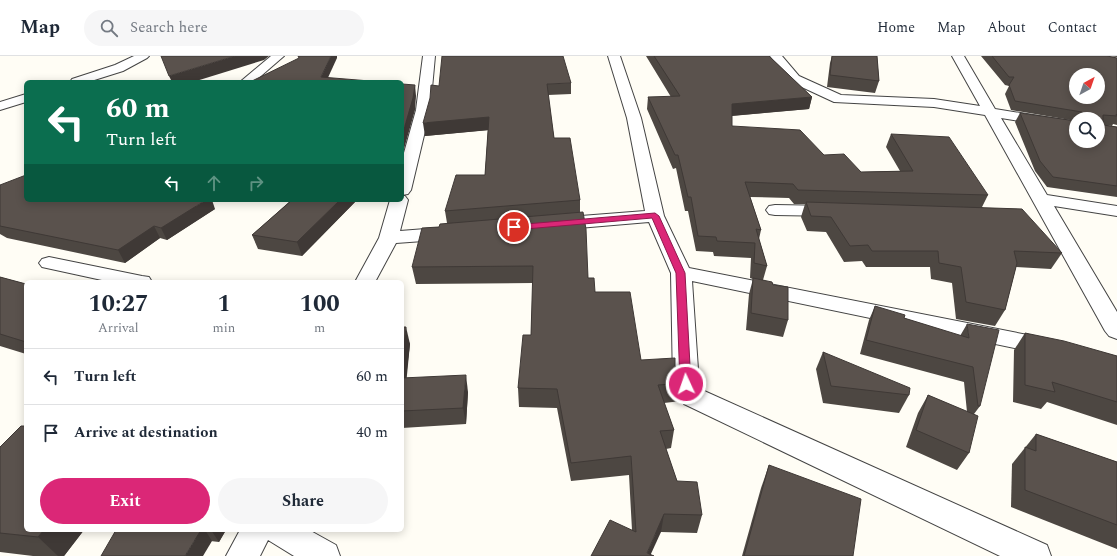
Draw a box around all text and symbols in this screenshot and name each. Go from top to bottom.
search box [84,10,364,46]
text: Map [20,13,60,42]
text: Search here [130,16,208,39]
icon: search [98,17,120,39]
text: Home [877,17,915,38]
text: Map [937,17,965,38]
text: About [987,17,1026,38]
text: Contact [1048,17,1097,38]
north arrow [1069,68,1105,104]
map controls [1069,68,1105,148]
text: 60 m [106,87,170,130]
icon: left [40,96,92,148]
button: search [1069,112,1105,148]
text: Turn left [106,126,177,153]
icon: left [161,172,183,194]
icon: ahead [203,172,225,194]
icon: right [245,172,267,194]
pin [497,210,531,244]
icon: arrive [503,216,525,238]
text: 10:27 [88,286,148,322]
text: 1 [217,286,231,322]
text: 100 [299,286,340,322]
text: Arrival [98,318,139,338]
text: min [213,318,235,338]
text: m [314,318,325,338]
position arrow [665,363,707,405]
text: Turn left [74,365,136,388]
text: 60 m [356,365,388,388]
icon: left [40,366,62,388]
text: Arrive at destination [74,421,218,444]
text: 40 m [356,421,388,444]
icon: arrive [40,422,62,444]
button: Exit [40,478,210,524]
button: Share [218,478,388,524]

